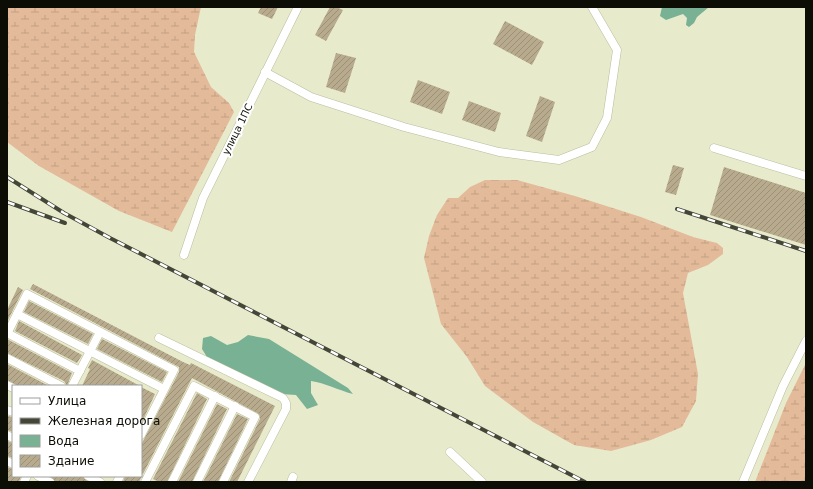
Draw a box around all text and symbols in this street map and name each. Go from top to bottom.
street label: улица 1ПС [220,102,255,157]
legend [12,385,142,477]
text: Улица [48,394,86,408]
text: Железная дорога [48,414,160,428]
text: Вода [48,434,79,448]
text: Здание [48,454,94,468]

